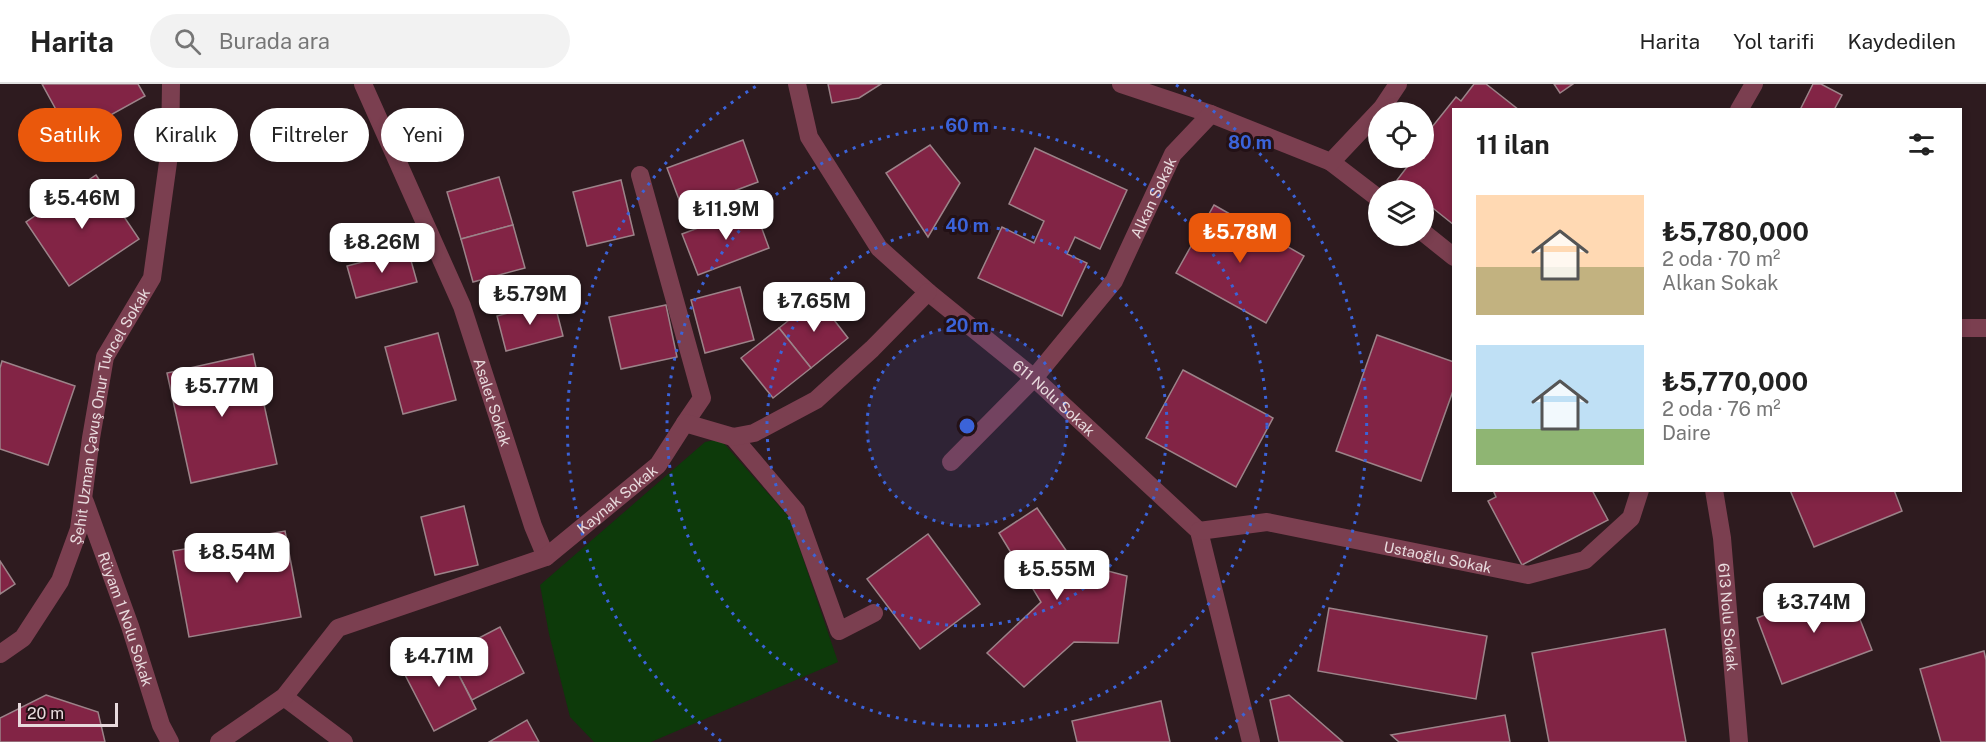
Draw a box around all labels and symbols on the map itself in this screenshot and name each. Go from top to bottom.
text: 60 m [945,115,989,136]
text: 80 m [1228,132,1272,153]
street label: Alkan Sokak [1127,154,1179,241]
pin: ₺5.46M [33,179,131,230]
pin: ₺11.9M [677,190,775,241]
pin: ₺5.78M [1191,213,1289,264]
text: 40 m [945,215,989,236]
pin: ₺8.26M [333,223,431,274]
pin: ₺5.79M [481,275,579,326]
pin: ₺7.65M [765,282,863,333]
street label: Şehit Uzman Çavuş Onur Tuncel Sokak [66,285,153,547]
text: 20 m [945,315,989,336]
street label: Asalet Sokak [471,356,515,448]
street label: 611 Nolu Sokak [1010,356,1099,439]
pin: ₺5.77M [173,367,271,418]
centre of rings [957,416,977,436]
street label: Kaynak Sokak [573,461,660,537]
pin: ₺8.54M [188,533,286,584]
street label: Ustaoğlu Sokak [1382,537,1494,576]
street label: Rüyam 1 Nolu Sokak [95,549,157,688]
pin: ₺5.55M [1008,550,1106,601]
street label: 613 Nolu Sokak [1716,562,1742,672]
pin: ₺3.74M [1765,583,1863,634]
pin: ₺4.71M [390,637,488,688]
scale bar [18,700,118,728]

